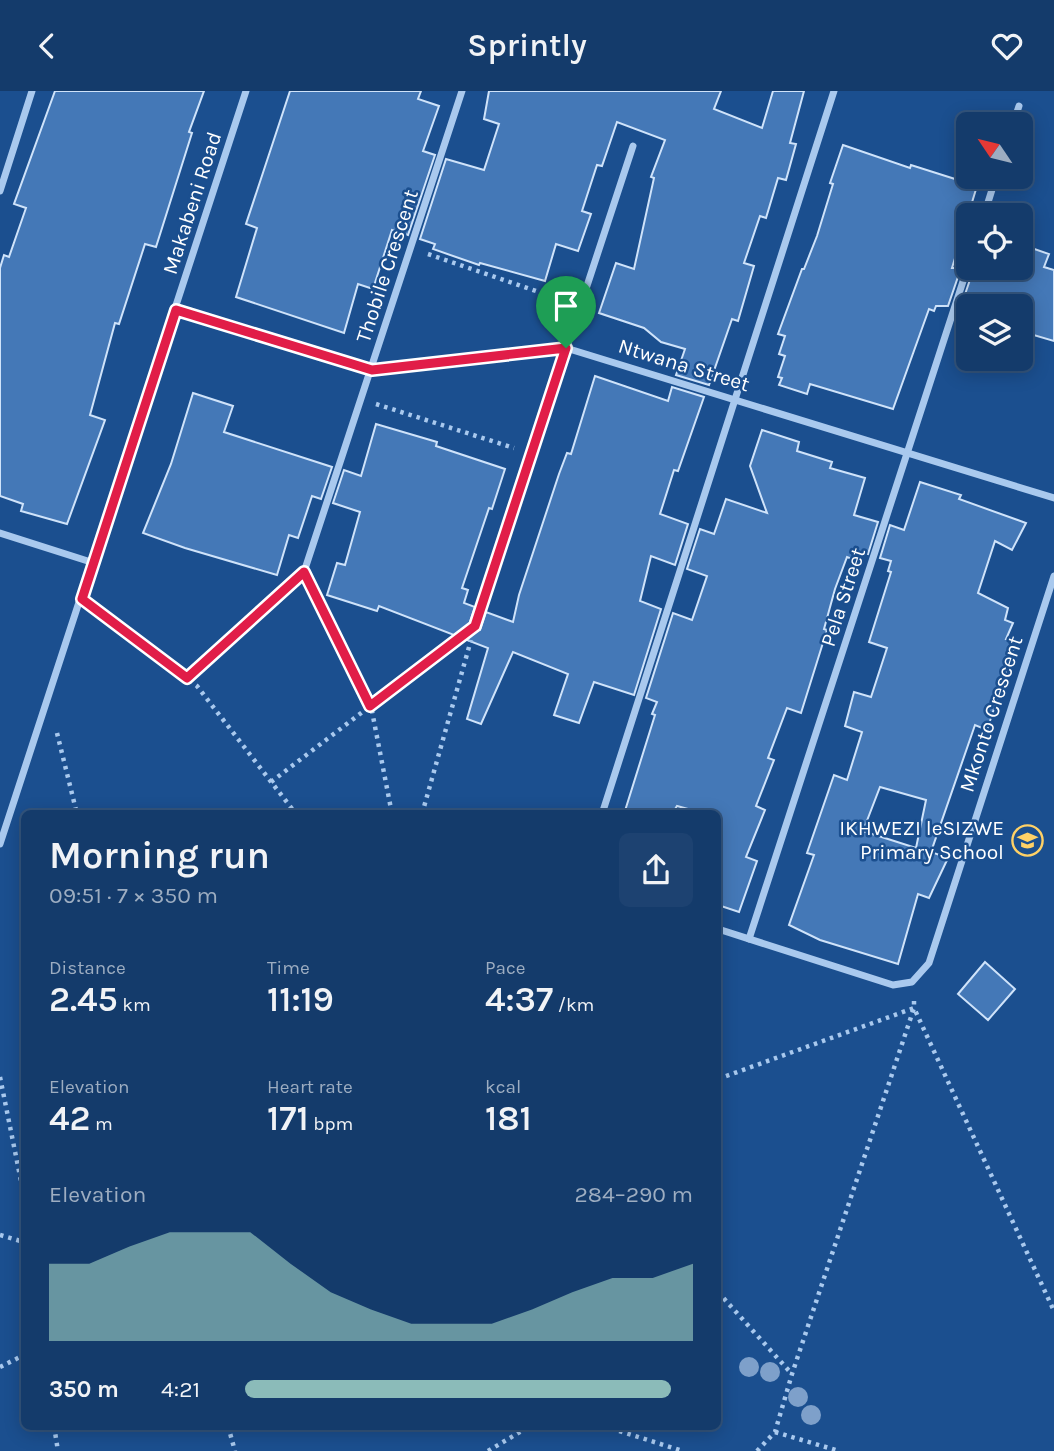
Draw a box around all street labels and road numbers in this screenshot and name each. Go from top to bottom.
street label: Makabeni Road [158,129,226,277]
street label: Thobile Crescent [351,186,423,346]
street label: Ntwana Street [616,334,753,396]
street label: Pela Street [816,544,870,649]
street label: Mkonto Crescent [954,633,1028,795]

